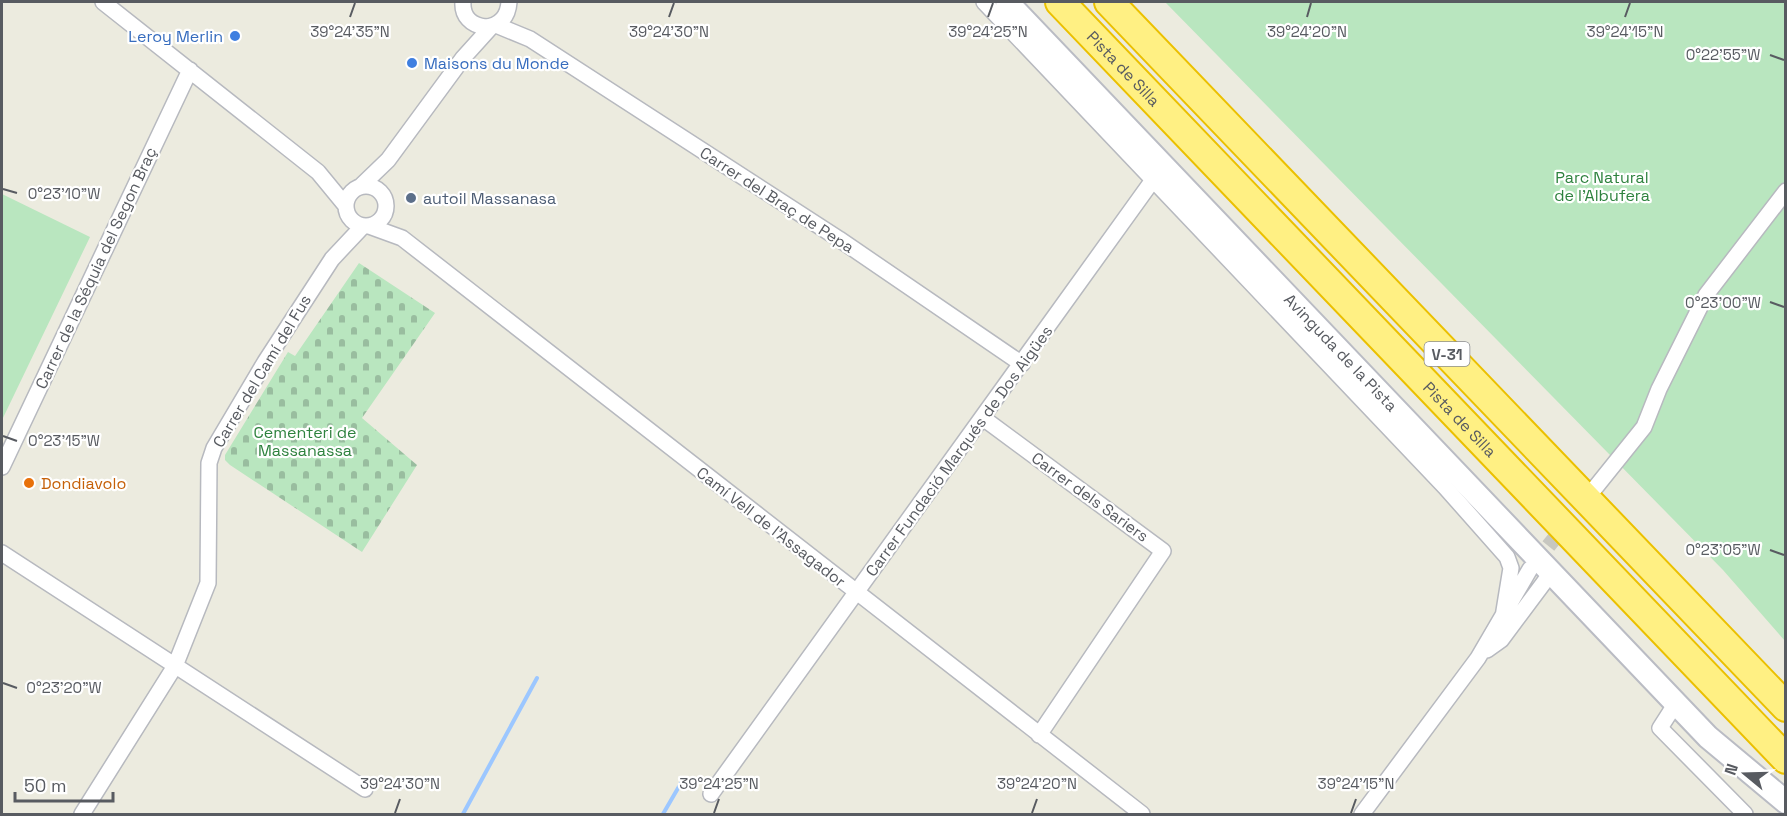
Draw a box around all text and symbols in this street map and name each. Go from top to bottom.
text: 39°24'35"N [310,22,390,41]
text: 39°24'30"N [629,22,709,41]
text: 39°24'25"N [948,22,1028,41]
text: 39°24'20"N [1267,22,1347,41]
text: 39°24'15"N [1587,22,1663,41]
place label: Leroy Merlin [128,26,223,47]
street label: Pista de Silla [1082,26,1165,111]
marker: Leroy Merlin [228,29,242,43]
text: 0°22'55"W [1686,45,1760,64]
place label: Maisons du Monde [424,53,569,74]
marker: Maisons du Monde [405,56,419,70]
street label: Carrer del Braç de Pepa [696,142,858,258]
street label: Carrer de la Séquia del Segon Braç [31,144,161,392]
park label: Parc Natural de l'Albufera [1554,167,1650,206]
text: 0°23'10"W [28,184,100,203]
place label: autoil Massanasa [423,188,556,209]
marker: autoil Massanasa [404,191,418,205]
street label: Avinguda de la Pista [1280,289,1402,416]
street label: Carrer del Camí del Fus [208,291,316,451]
text: 0°23'00"W [1685,293,1761,312]
street label: Carrer Fundació Marqués de Dos Aigües [861,321,1057,581]
road number: V-31 [1424,342,1470,366]
street label: Pista de Silla [1419,377,1501,461]
park label: Cementeri de Massanassa [254,422,356,461]
text: 0°23'15"W [28,431,100,450]
street label: Carrer dels Sariers [1027,447,1153,547]
street label: Camí Vell de l'Assagador [692,462,850,592]
place label: Dondiavolo [41,473,126,494]
marker: Dondiavolo [22,476,36,490]
text: 0°23'05"W [1685,540,1761,559]
text: 0°23'20"W [26,678,102,697]
north arrow [1715,744,1775,804]
text: N [1720,761,1743,778]
scale bar [15,765,112,803]
text: 50 m [24,774,66,797]
text: 39°24'30"N [360,774,440,793]
text: 39°24'25"N [679,774,759,793]
text: 39°24'20"N [997,774,1077,793]
text: 39°24'15"N [1318,774,1394,793]

